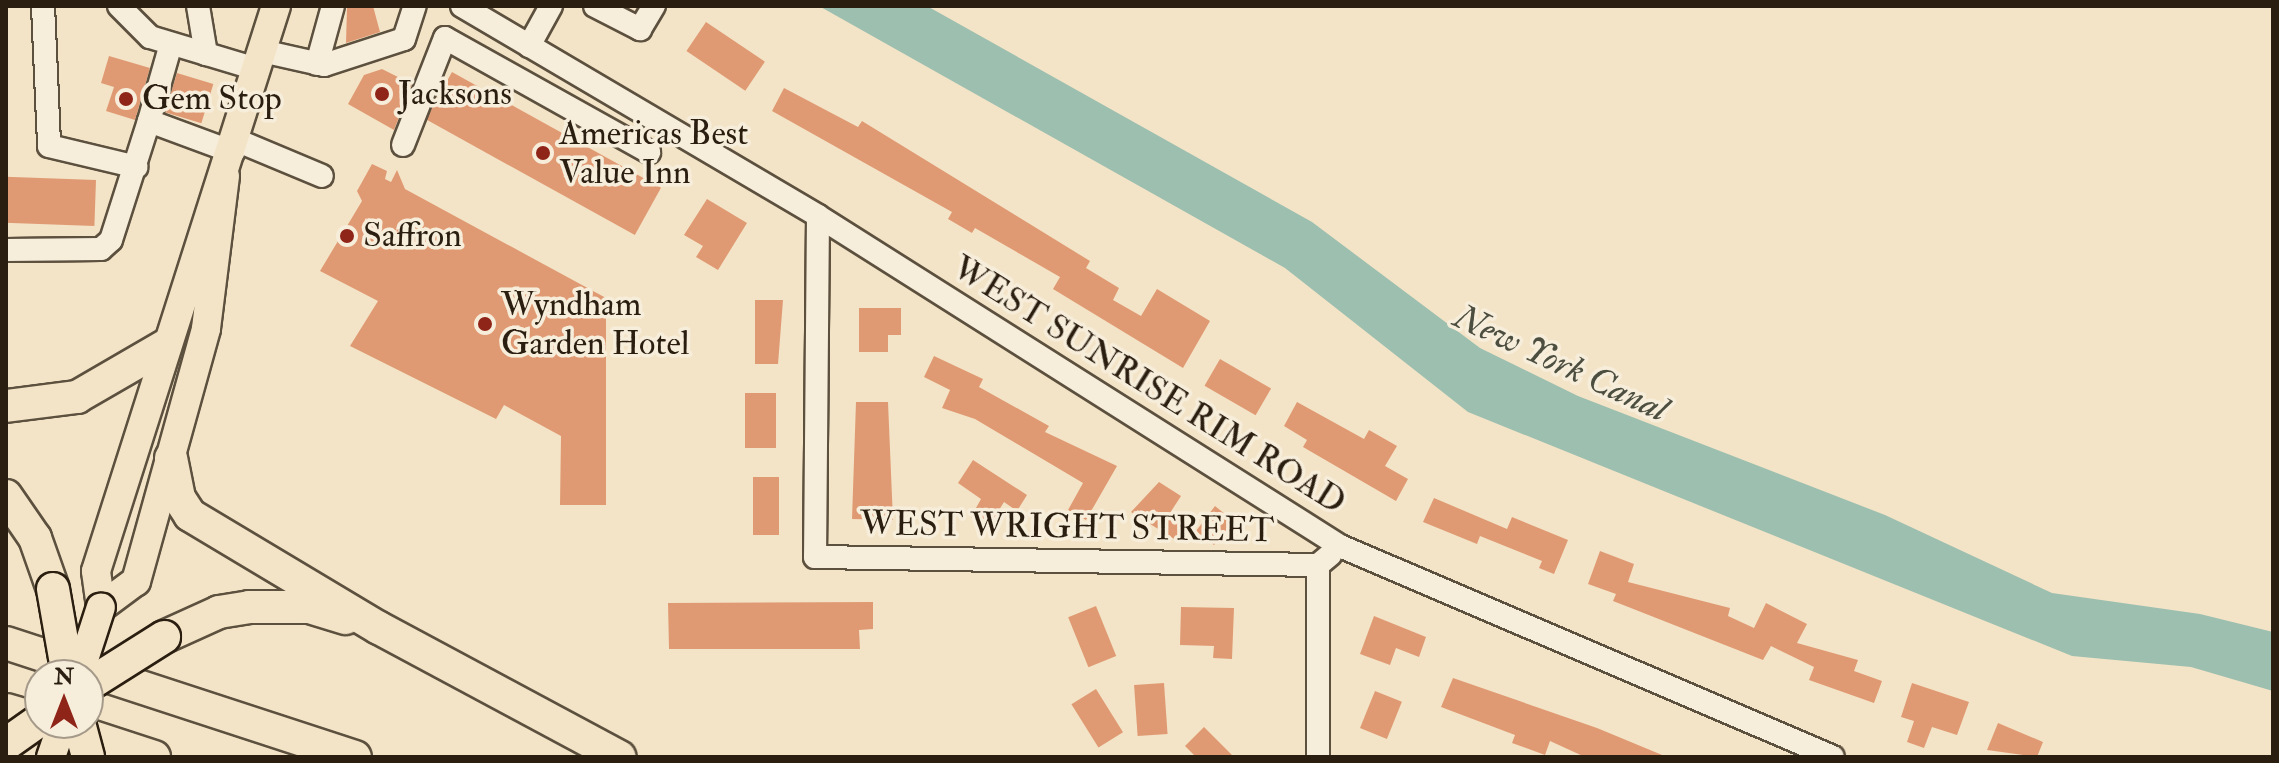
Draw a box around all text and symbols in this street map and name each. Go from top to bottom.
place label: Jacksons [398,74,512,114]
place label: Gem Stop [142,79,282,119]
marker: Jacksons [373,85,391,103]
marker: Gem Stop [117,90,135,108]
place label: Americas Best Value Inn [559,113,748,192]
marker: Americas Best Value Inn [534,144,552,162]
place label: Saffron [363,216,462,256]
marker: Saffron [338,227,356,245]
street label: WEST SUNRISE RIM ROAD [945,247,1353,523]
place label: Wyndham Garden Hotel [501,284,689,364]
water label: New York Canal [1447,295,1675,431]
marker: Wyndham Garden Hotel [476,315,494,333]
street label: WEST WRIGHT STREET [859,503,1275,551]
north arrow [24,659,104,739]
text: N [54,663,74,691]

